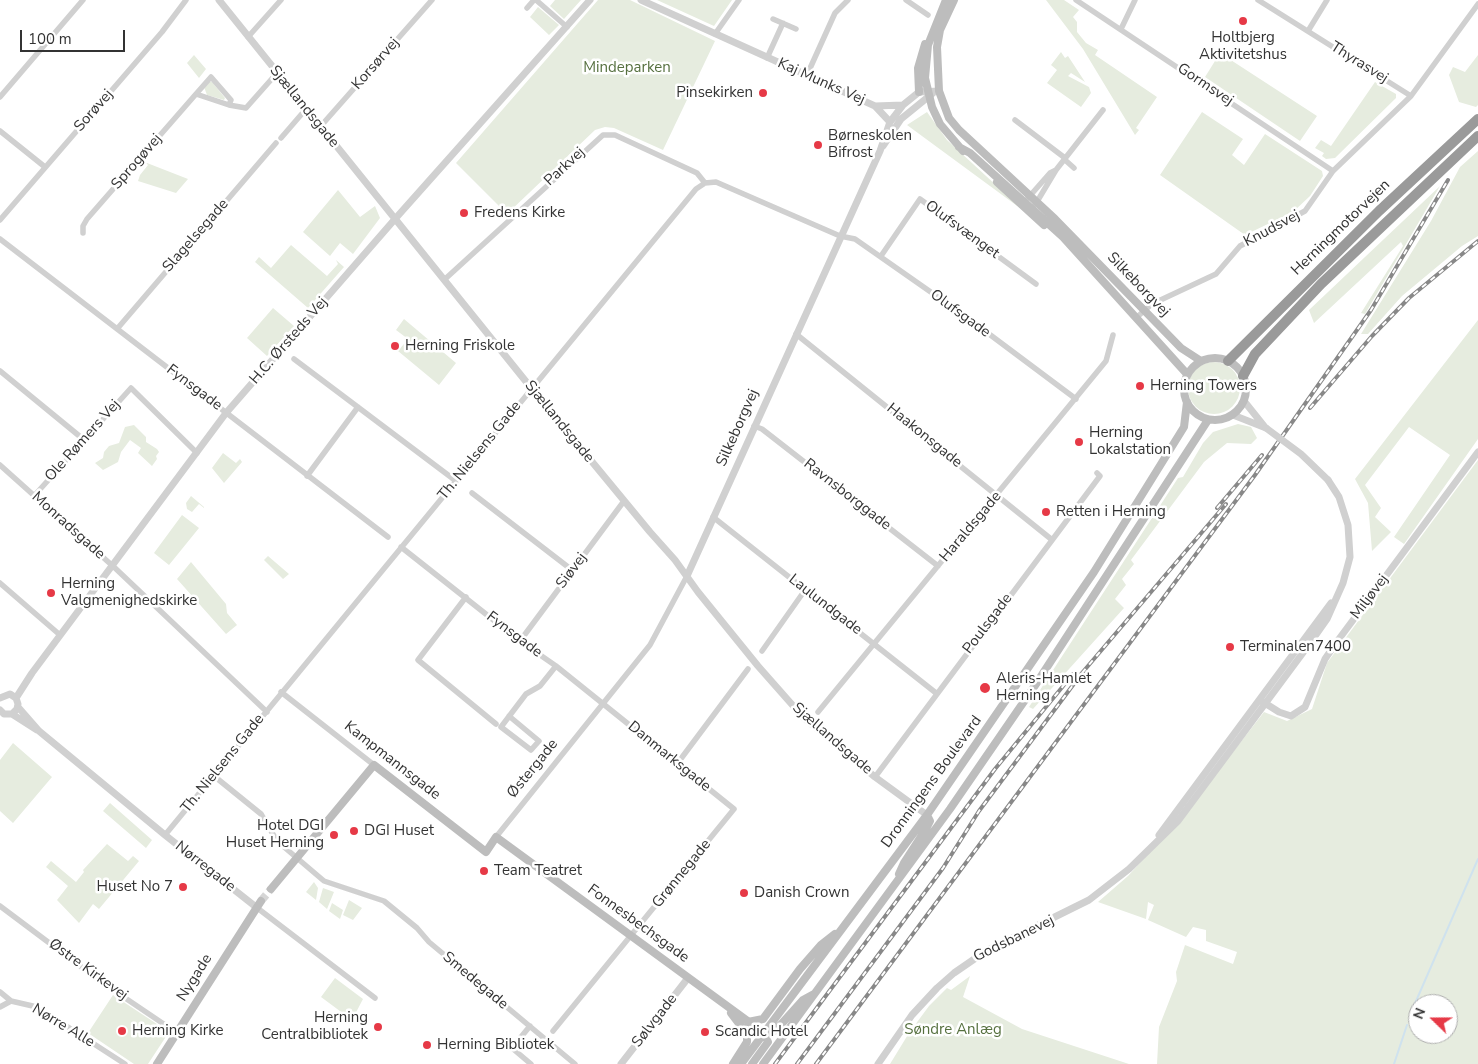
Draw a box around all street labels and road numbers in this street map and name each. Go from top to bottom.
street label: Korsørvej [348,34,404,94]
street label: Thyrasvej [1327,38,1391,88]
street label: Kaj Munks Vej [774,55,868,109]
street label: Gormsvej [1174,60,1236,110]
street label: Sjællandsgade [265,62,343,152]
street label: Sorøvej [71,86,117,136]
street label: Sprogøvej [108,131,166,193]
street label: Parkvej [541,144,589,190]
street label: Herningmotorvejen [1288,176,1394,280]
street label: Slagelsegade [159,196,233,276]
street label: Olufsvænget [921,197,1003,263]
street label: Knudsvej [1241,207,1303,251]
street label: Silkeborgvej [1103,249,1173,321]
street label: Olufsgade [926,286,994,342]
street label: H.C. Ørsteds Vej [246,294,332,388]
street label: Fynsgade [163,361,225,415]
street label: Sjællandsgade [520,377,598,467]
street label: Silkeborgvej [713,387,763,469]
street label: Ole Rømers Vej [41,396,125,486]
street label: Th. Nielsens Gade [435,398,525,504]
street label: Haakonsgade [883,400,965,472]
street label: Ravnsborggade [800,455,894,535]
street label: Monradsgade [28,488,108,564]
street label: Haraldsgade [936,488,1006,566]
street label: Siøvej [553,550,591,592]
street label: Laulundgade [785,571,865,639]
street label: Miljøvej [1347,571,1393,623]
street label: Poulsgade [959,590,1017,658]
street label: Fynsgade [483,608,545,662]
street label: Sjællandsgade [788,699,876,779]
street label: Th. Nielsens Gade [178,711,268,817]
street label: Dronningens Boulevard [878,712,986,852]
street label: Kampmannsgade [340,718,444,804]
street label: Danmarksgade [624,718,714,796]
street label: Østergade [504,736,562,802]
street label: Grønnegade [649,836,715,912]
street label: Nørregade [171,838,239,896]
street label: Fonnesbechsgade [584,881,692,967]
street label: Godsbanevej [971,912,1057,966]
street label: Østre Kirkevej [45,935,131,1005]
street label: Smedegade [438,948,512,1014]
street label: Nygade [174,951,216,1005]
street label: Sølvgade [629,991,681,1051]
street label: Nørre Alle [29,1000,97,1052]

